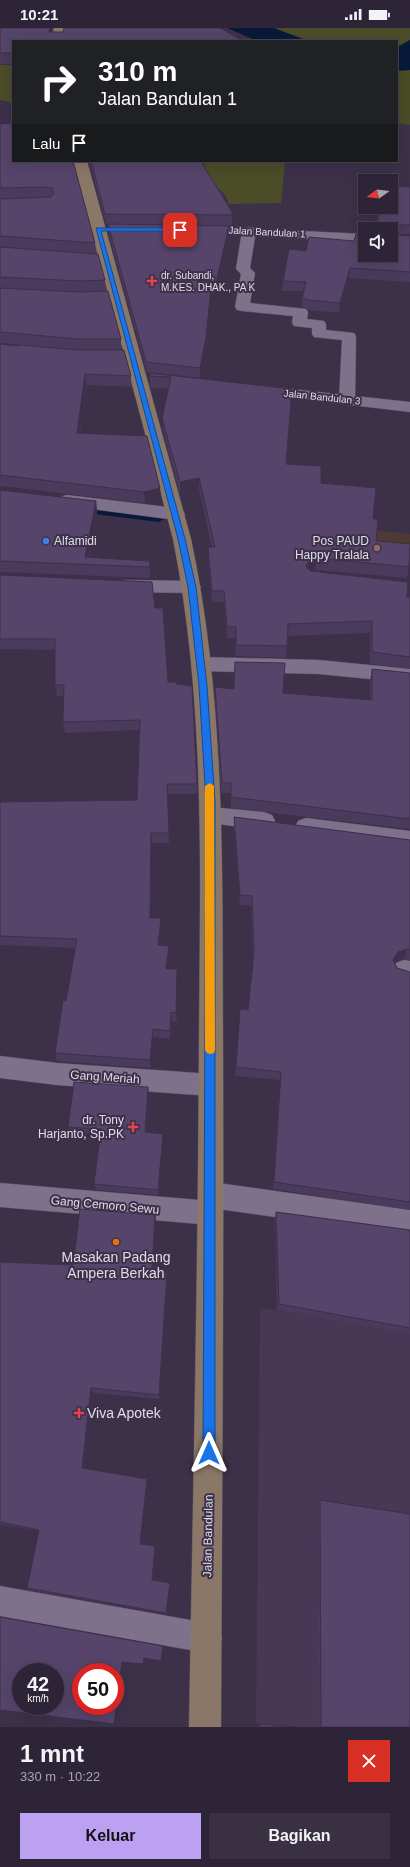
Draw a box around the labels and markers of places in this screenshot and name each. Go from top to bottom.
pin [163,213,197,247]
place label: dr. Subandi, M.KES. DHAK., PA K [161,270,256,293]
marker: dr. Subandi, M.KES. DHAK., PA K [146,275,158,287]
place label: Alfamidi [54,534,97,548]
place label: Pos PAUD Happy Tralala [295,534,369,562]
marker: Alfamidi [41,536,51,546]
marker: Pos PAUD Happy Tralala [372,543,382,553]
place label: dr. Tony Harjanto, Sp.PK [38,1113,124,1141]
marker: dr. Tony Harjanto, Sp.PK [127,1121,139,1133]
marker: Masakan Padang Ampera Berkah [111,1237,121,1247]
place label: Masakan Padang Ampera Berkah [62,1249,170,1281]
place label: Viva Apotek [87,1405,162,1421]
marker: Viva Apotek [74,1408,84,1418]

